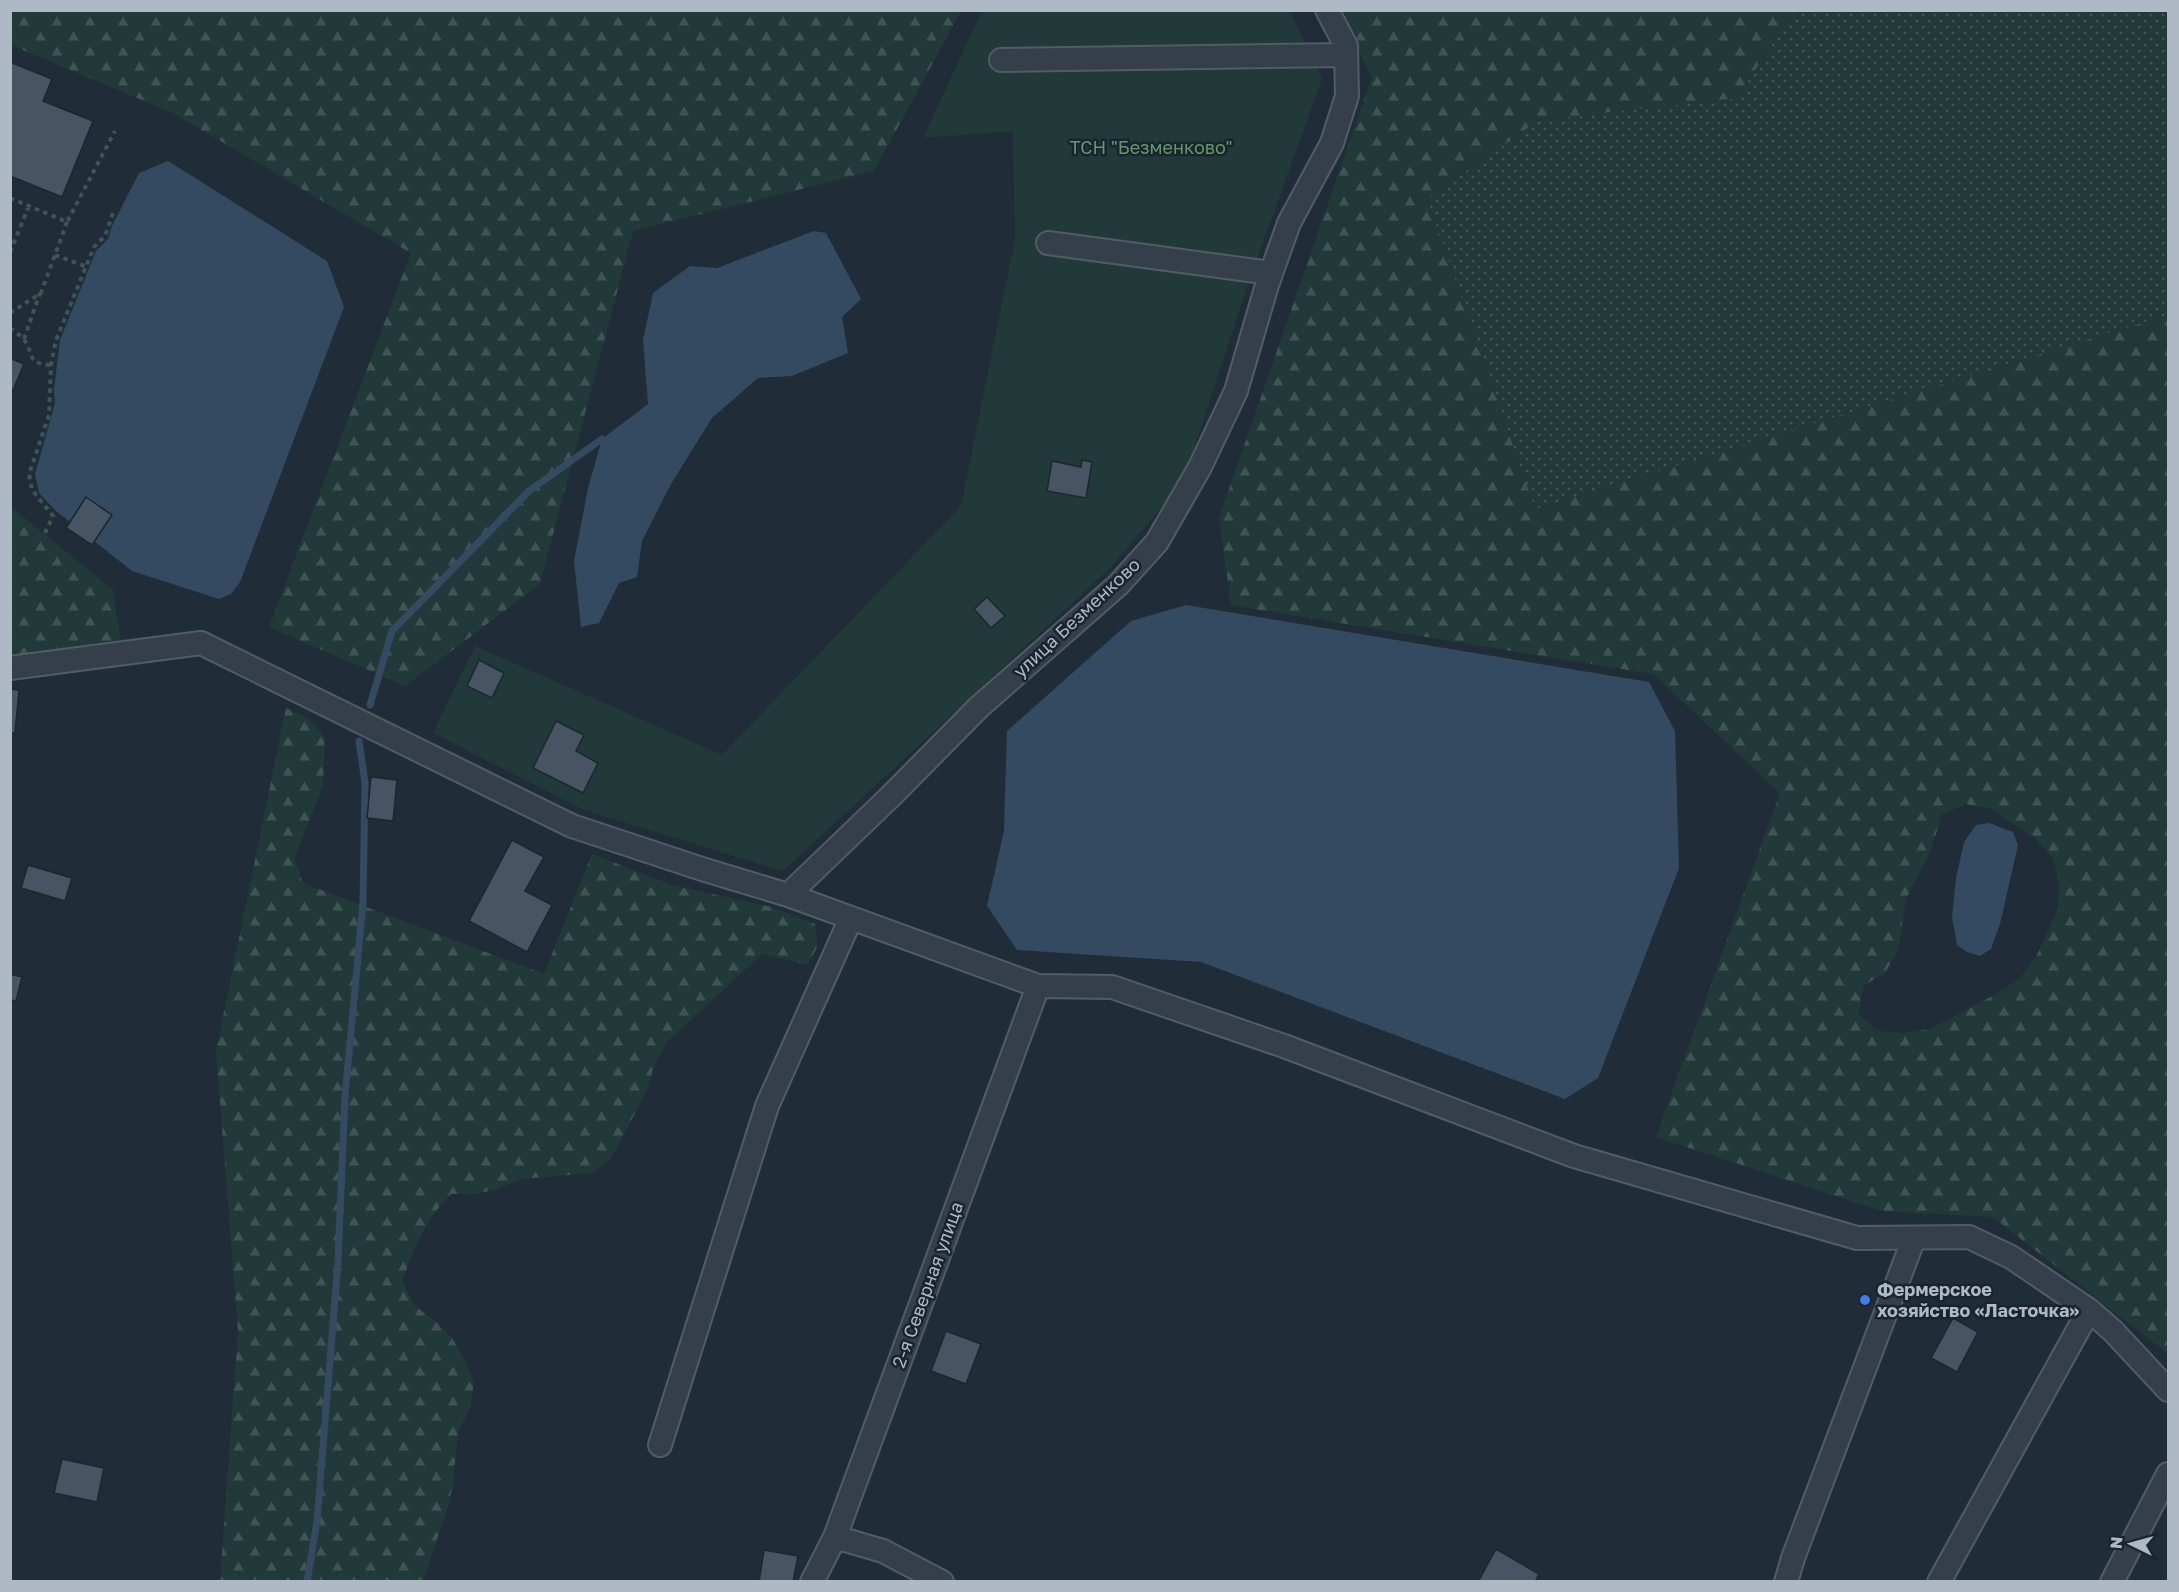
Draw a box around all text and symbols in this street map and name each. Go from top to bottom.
park label: ТСН "Безменково" [1069,136,1233,158]
street label: улица Безменково [1008,553,1144,682]
street label: 2-я Северная улица [887,1199,967,1371]
place label: Фермерское хозяйство «Ласточка» [1877,1278,2079,1321]
marker: Фермерское хозяйство «Ласточка» [1858,1293,1872,1307]
north arrow [2101,1514,2161,1574]
text: N [2106,1536,2127,1550]

